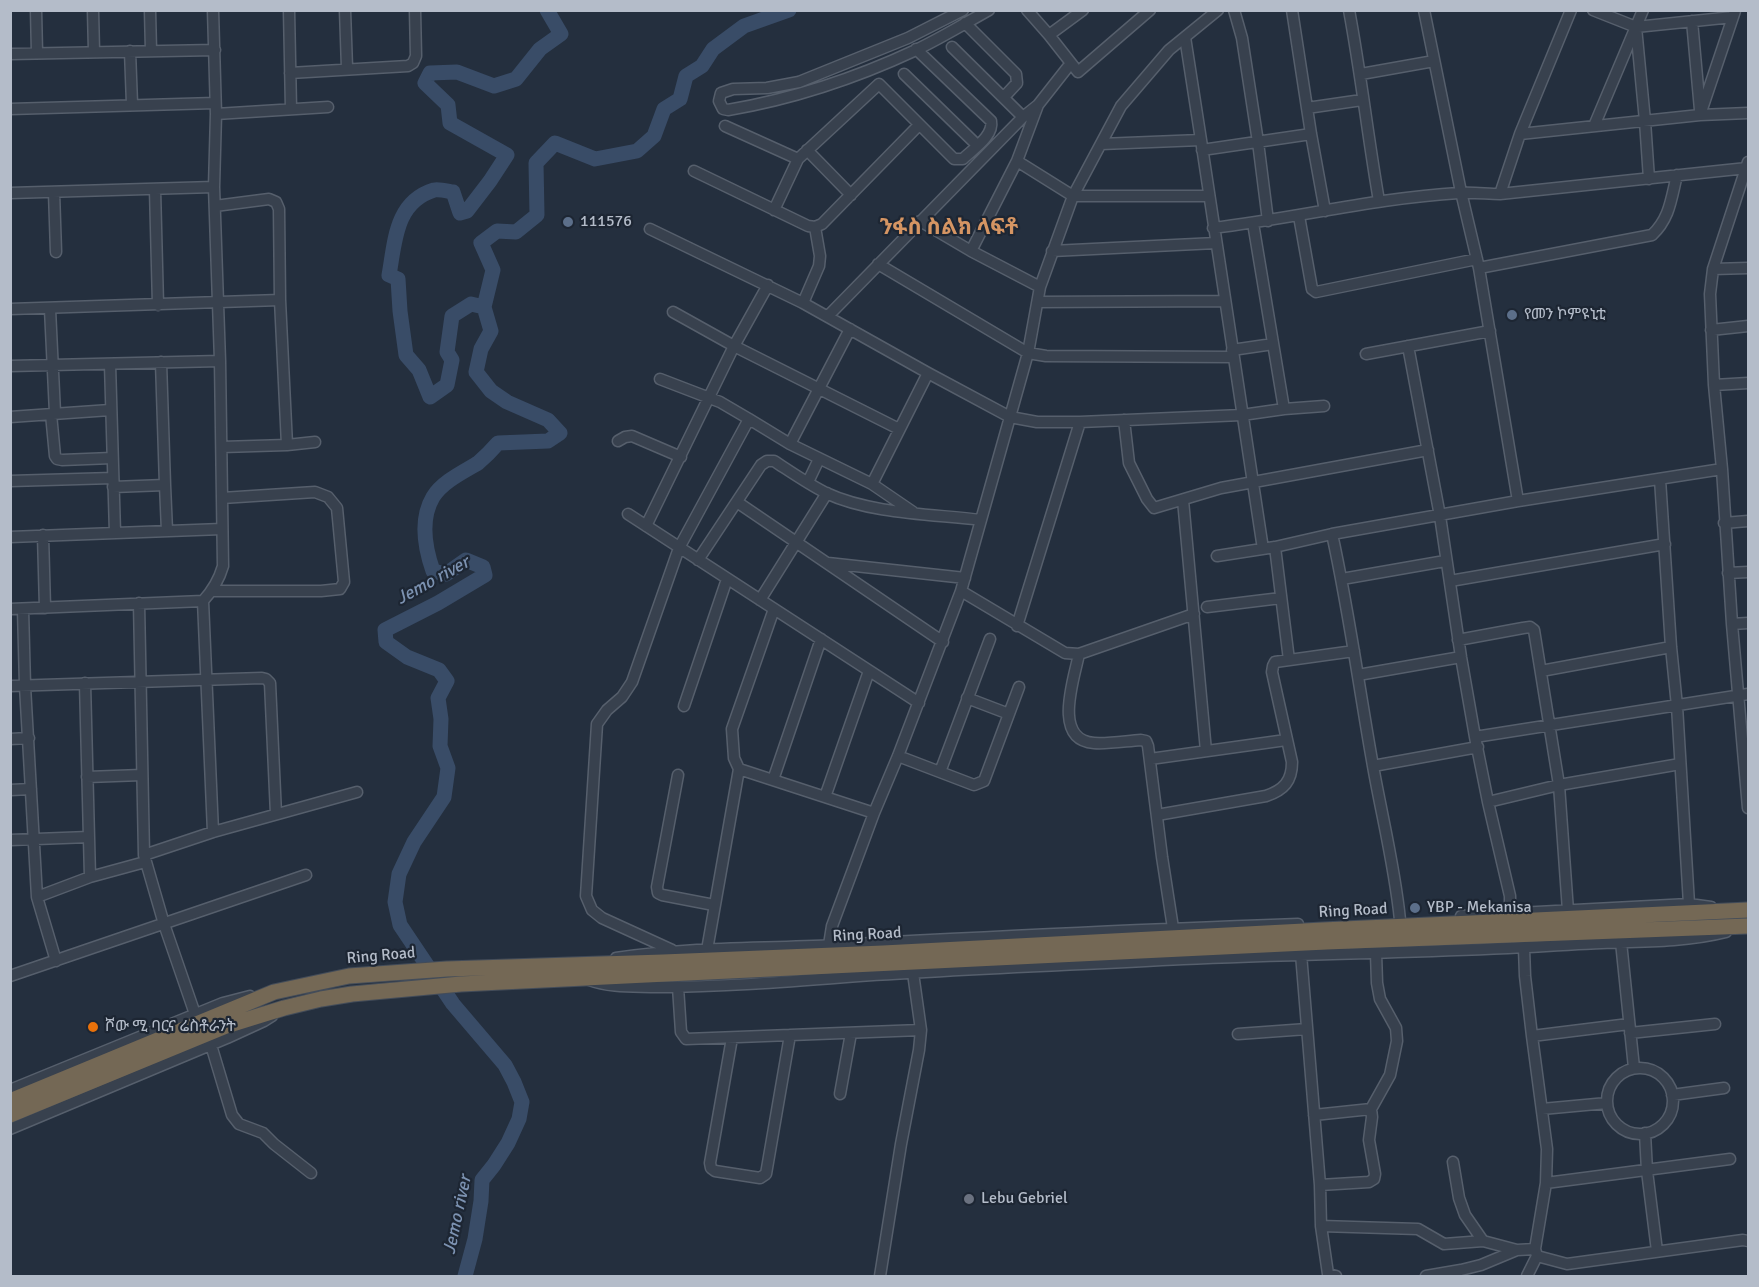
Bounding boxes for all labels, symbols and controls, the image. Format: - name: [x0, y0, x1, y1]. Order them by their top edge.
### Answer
- place label: 111576: [580, 212, 632, 232]
- marker: 111576: [561, 215, 575, 229]
- district label: ንፋስ ስልክ ላፍቶ: [880, 215, 1018, 241]
- place label: የመን ኮምዩኒቲ: [1524, 305, 1606, 325]
- marker: የመን ኮምዩኒቲ: [1505, 308, 1519, 322]
- water label: Jemo river: [393, 552, 473, 610]
- place label: YBP - Mekanisa: [1427, 898, 1532, 918]
- street label: Ring Road: [1318, 900, 1388, 922]
- marker: YBP - Mekanisa: [1408, 901, 1422, 915]
- street label: Ring Road: [832, 924, 902, 946]
- street label: Ring Road: [346, 943, 416, 969]
- place label: ሾው ሚ ባርና ሬስቶራንት: [105, 1017, 236, 1037]
- marker: ሾው ሚ ባርና ሬስቶራንት: [86, 1020, 100, 1034]
- water label: Jemo river: [439, 1174, 477, 1256]
- place label: Lebu Gebriel: [981, 1189, 1068, 1209]
- marker: Lebu Gebriel: [962, 1192, 976, 1206]

